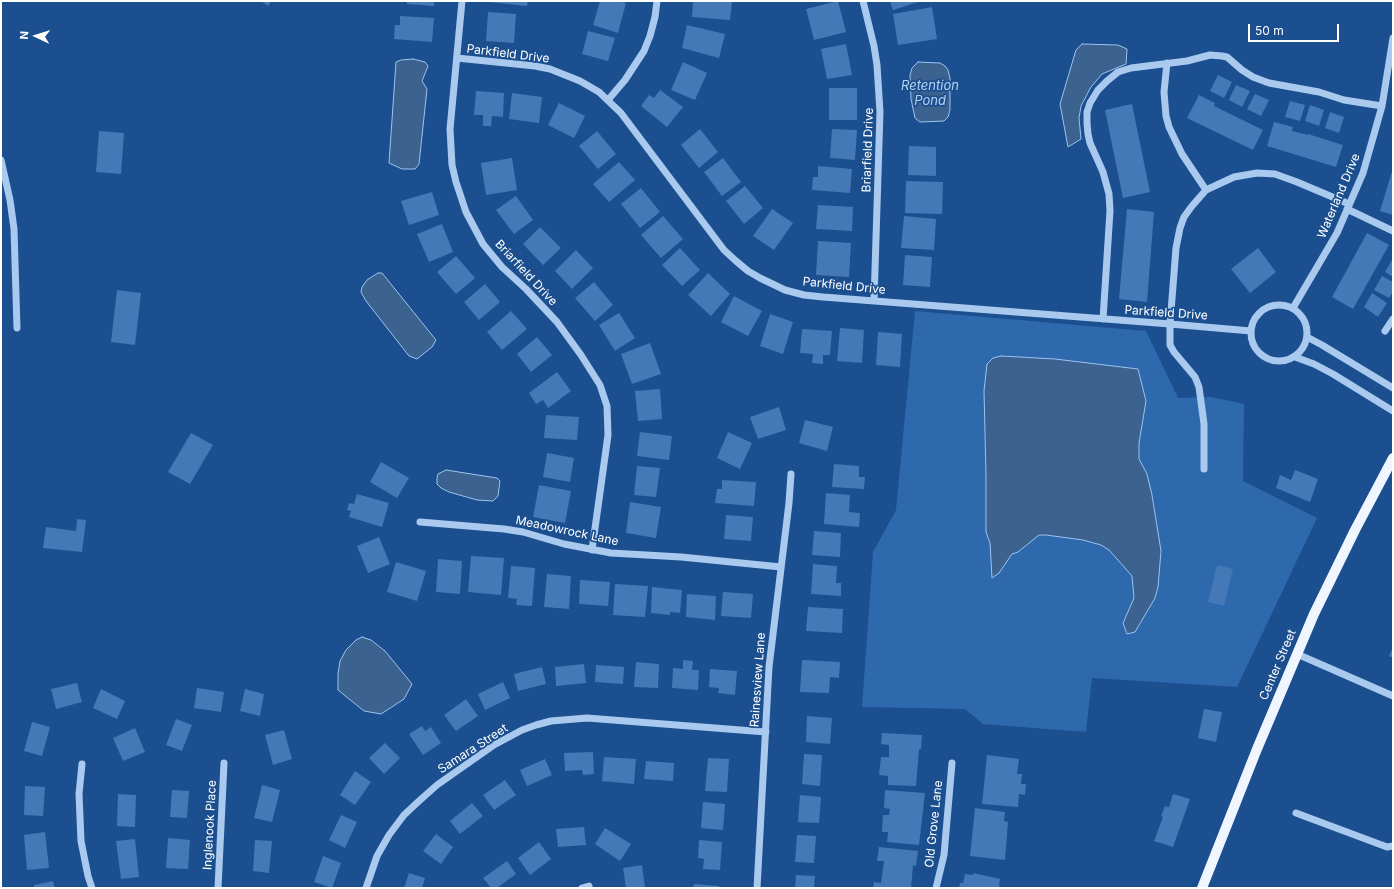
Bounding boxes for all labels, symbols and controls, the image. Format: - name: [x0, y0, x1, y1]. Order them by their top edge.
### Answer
- north arrow: [16, 16, 56, 56]
- scale bar: [1250, 16, 1341, 42]
- text: 50 m: [1255, 23, 1284, 38]
- text: N: [17, 30, 31, 40]
- street label: Parkfield Drive: [466, 42, 550, 66]
- water label: Retention Pond: [901, 78, 959, 109]
- street label: Briarfield Drive: [859, 107, 877, 193]
- street label: Waterland Drive: [1315, 151, 1363, 241]
- street label: Briarfield Drive: [492, 237, 560, 309]
- street label: Parkfield Drive: [802, 274, 886, 298]
- street label: Parkfield Drive: [1124, 303, 1208, 323]
- street label: Meadowrock Lane: [514, 513, 620, 549]
- street label: Center Street: [1257, 627, 1299, 703]
- street label: Rainesview Lane: [748, 632, 768, 728]
- street label: Samara Street: [435, 721, 511, 777]
- street label: Inglenook Place: [200, 780, 220, 870]
- street label: Old Grove Lane: [922, 780, 946, 868]

